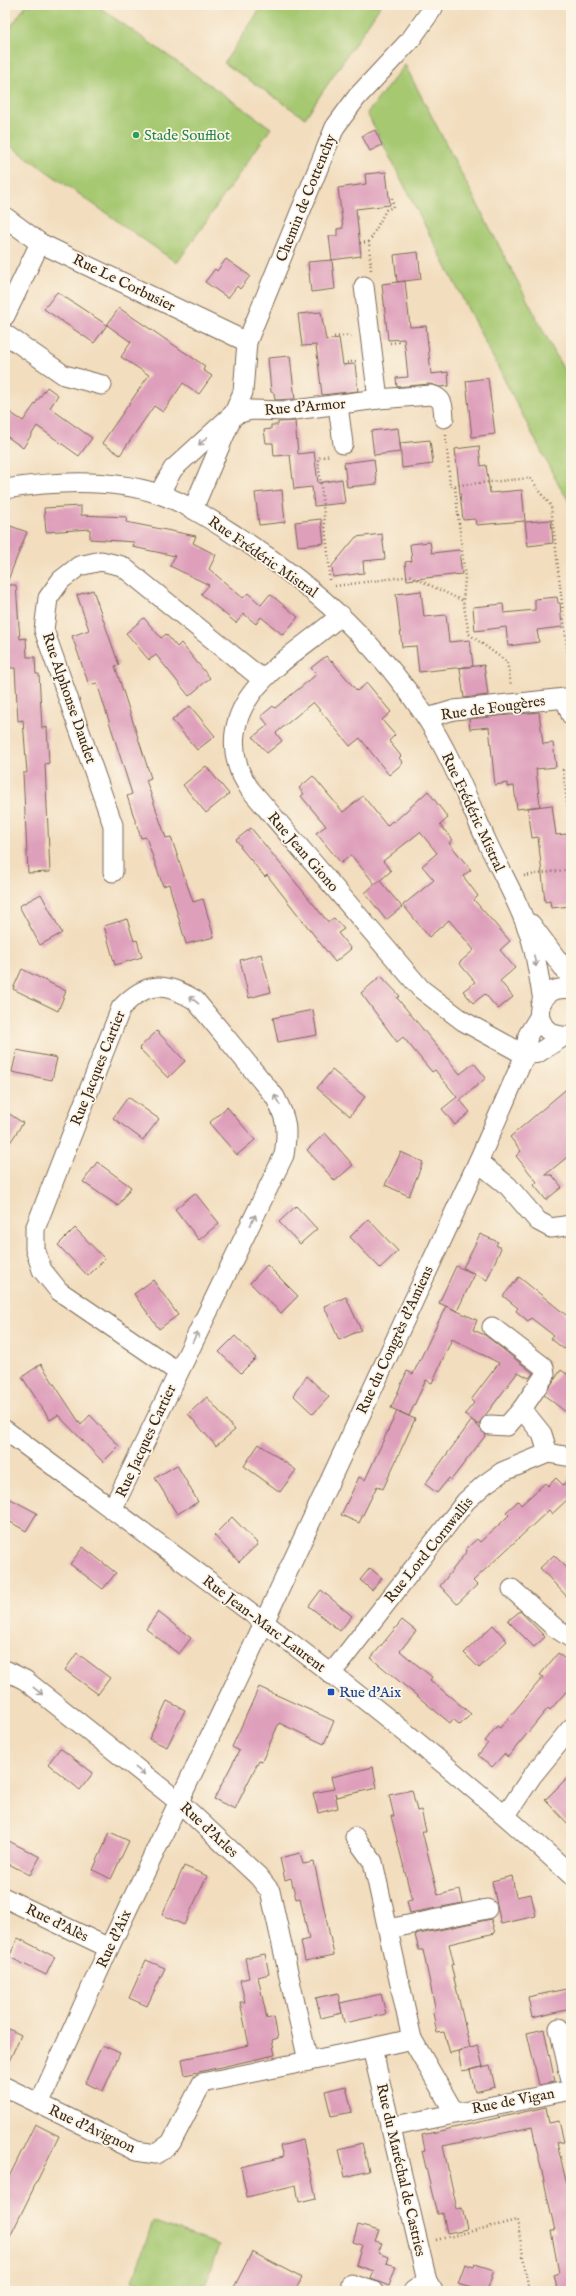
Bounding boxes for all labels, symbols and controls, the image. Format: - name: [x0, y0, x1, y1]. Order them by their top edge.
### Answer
- place label: Stade Soufflot: [144, 126, 230, 145]
- marker: Stade Soufflot: [131, 130, 141, 140]
- street label: Chemin de Cottenchy: [272, 131, 341, 265]
- street label: Rue Le Corbusier: [70, 250, 179, 316]
- street label: Rue d'Armor: [264, 394, 347, 420]
- one-way arrow: [198, 437, 208, 446]
- street label: Rue Frédéric Mistral: [204, 512, 322, 602]
- street label: Rue Alphonse Daudet: [38, 630, 100, 766]
- street label: Rue de Fougères: [440, 691, 546, 725]
- street label: Rue Frédéric Mistral: [437, 749, 509, 876]
- street label: Rue Jean Giono: [263, 808, 343, 896]
- one-way arrow: [532, 954, 540, 967]
- one-way arrow: [189, 996, 199, 1005]
- street label: Rue Jacques Cartier: [66, 1007, 130, 1128]
- one-way arrow: [272, 1094, 280, 1106]
- one-way arrow: [249, 1214, 257, 1226]
- street label: Rue du Congrès d'Amiens: [352, 1263, 438, 1417]
- one-way arrow: [192, 1331, 199, 1343]
- street label: Rue Jacques Cartier: [111, 1381, 181, 1501]
- street label: Rue Lord Cornwallis: [380, 1493, 478, 1607]
- street label: Rue Jean-Marc Laurent: [199, 1571, 329, 1677]
- place label: Rue d'Aix: [339, 1683, 402, 1702]
- one-way arrow: [32, 1686, 43, 1695]
- marker: Rue d'Aix: [326, 1687, 336, 1697]
- one-way arrow: [134, 1767, 145, 1775]
- street label: Rue d'Arles: [176, 1798, 242, 1862]
- street label: Rue d'Alès: [23, 1900, 91, 1946]
- street label: Rue d'Aix: [92, 1906, 136, 1971]
- street label: Rue du Maréchal de Castries: [372, 2082, 430, 2258]
- street label: Rue de Vigan: [470, 2084, 556, 2118]
- street label: Rue d'Avignon: [46, 2101, 138, 2157]

